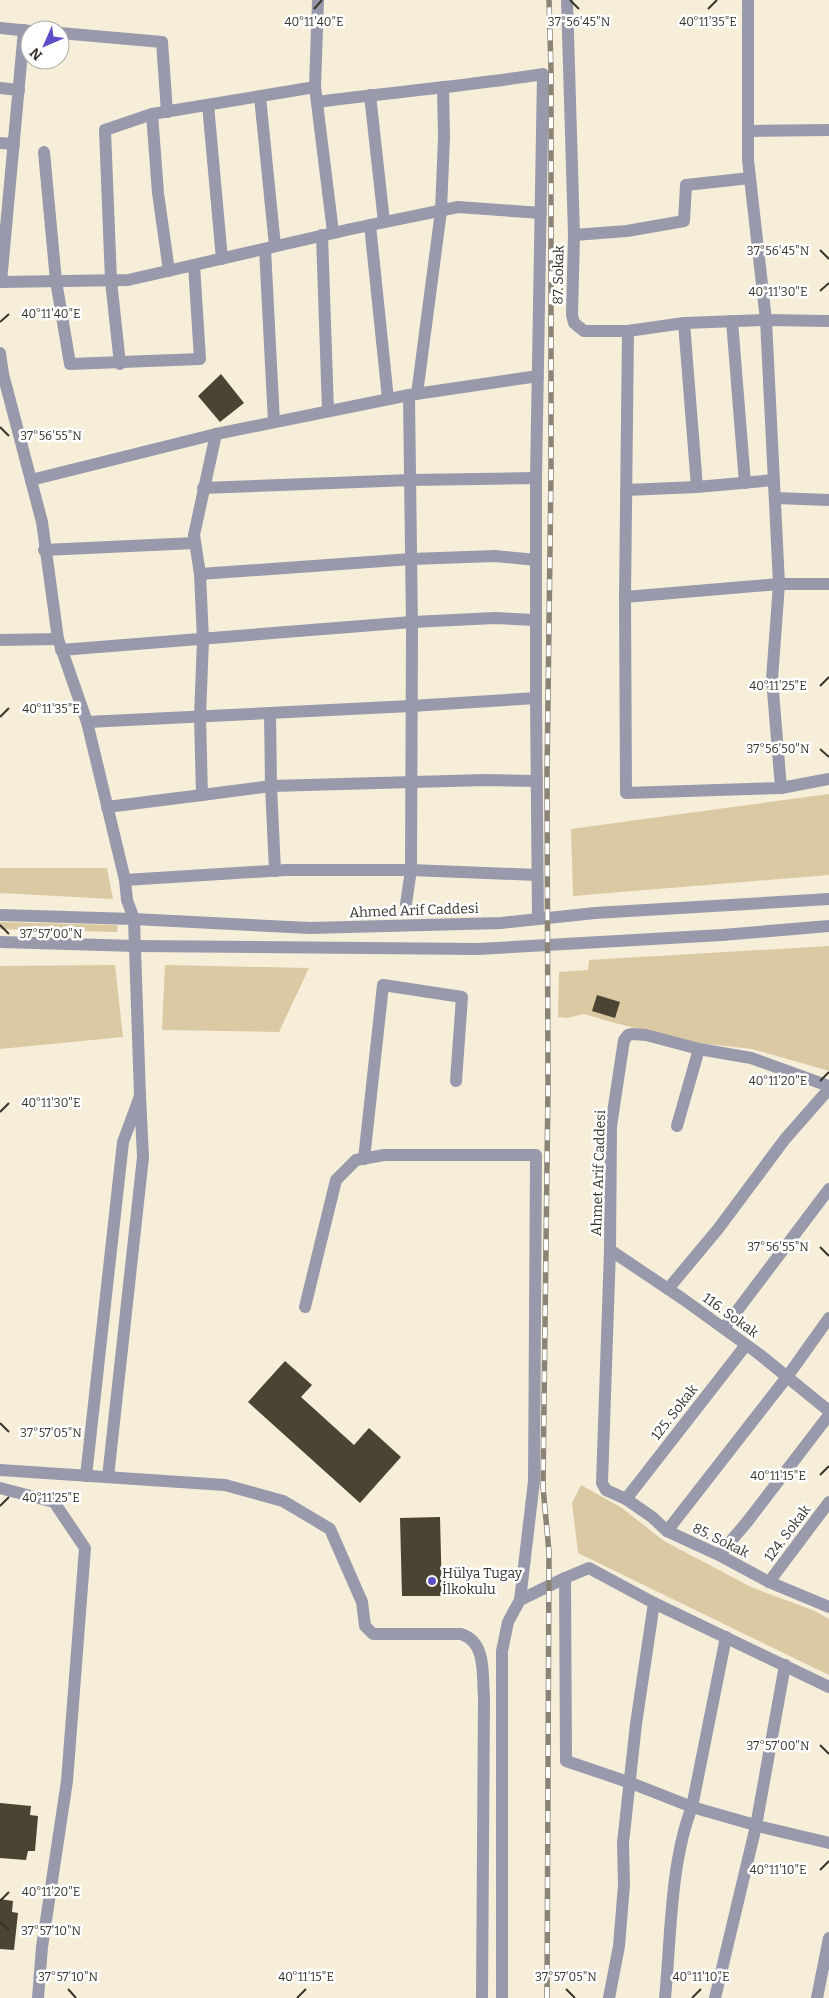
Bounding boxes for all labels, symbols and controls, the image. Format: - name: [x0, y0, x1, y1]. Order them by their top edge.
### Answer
- text: 40°11'40"E: [284, 15, 344, 29]
- text: 37°56'45"N: [548, 15, 611, 29]
- text: 40°11'35"E: [679, 15, 737, 29]
- north arrow: [20, 20, 70, 70]
- text: N: [26, 44, 46, 64]
- text: 37°56'45"N: [747, 244, 810, 258]
- street label: 87. Sokak: [549, 245, 568, 305]
- text: 40°11'30"E: [749, 285, 807, 299]
- text: 40°11'40"E: [21, 307, 81, 321]
- text: 37°56'55"N: [20, 429, 82, 443]
- text: 40°11'25"E: [749, 679, 807, 693]
- text: 40°11'35"E: [22, 702, 80, 716]
- text: 37°56'50"N: [746, 742, 810, 756]
- street label: Ahmed Arif Caddesi: [349, 900, 479, 921]
- text: 37°57'00"N: [19, 927, 83, 941]
- text: 40°11'20"E: [749, 1074, 807, 1088]
- text: 40°11'30"E: [22, 1096, 80, 1110]
- street label: Ahmet Arif Caddesi: [588, 1110, 609, 1236]
- text: 37°56'55"N: [747, 1240, 809, 1254]
- street label: 116. Sokak: [700, 1289, 762, 1341]
- street label: 125. Sokak: [647, 1381, 701, 1443]
- text: 37°57'05"N: [20, 1426, 82, 1440]
- text: 40°11'15"E: [750, 1469, 806, 1483]
- text: 40°11'25"E: [22, 1491, 80, 1505]
- street label: 124. Sokak: [761, 1502, 814, 1565]
- street label: 85. Sokak: [690, 1519, 752, 1561]
- place label: Hülya Tugay İlkokulu: [442, 1565, 523, 1598]
- marker: Hülya Tugay İlkokulu: [426, 1575, 438, 1587]
- text: 37°57'00"N: [746, 1739, 810, 1753]
- text: 40°11'10"E: [750, 1863, 806, 1877]
- text: 40°11'20"E: [22, 1885, 80, 1899]
- text: 37°57'10"N: [21, 1924, 82, 1938]
- text: 37°57'10"N: [38, 1970, 99, 1984]
- text: 40°11'15"E: [278, 1970, 334, 1984]
- text: 37°57'05"N: [535, 1970, 597, 1984]
- text: 40°11'10"E: [673, 1970, 729, 1984]

